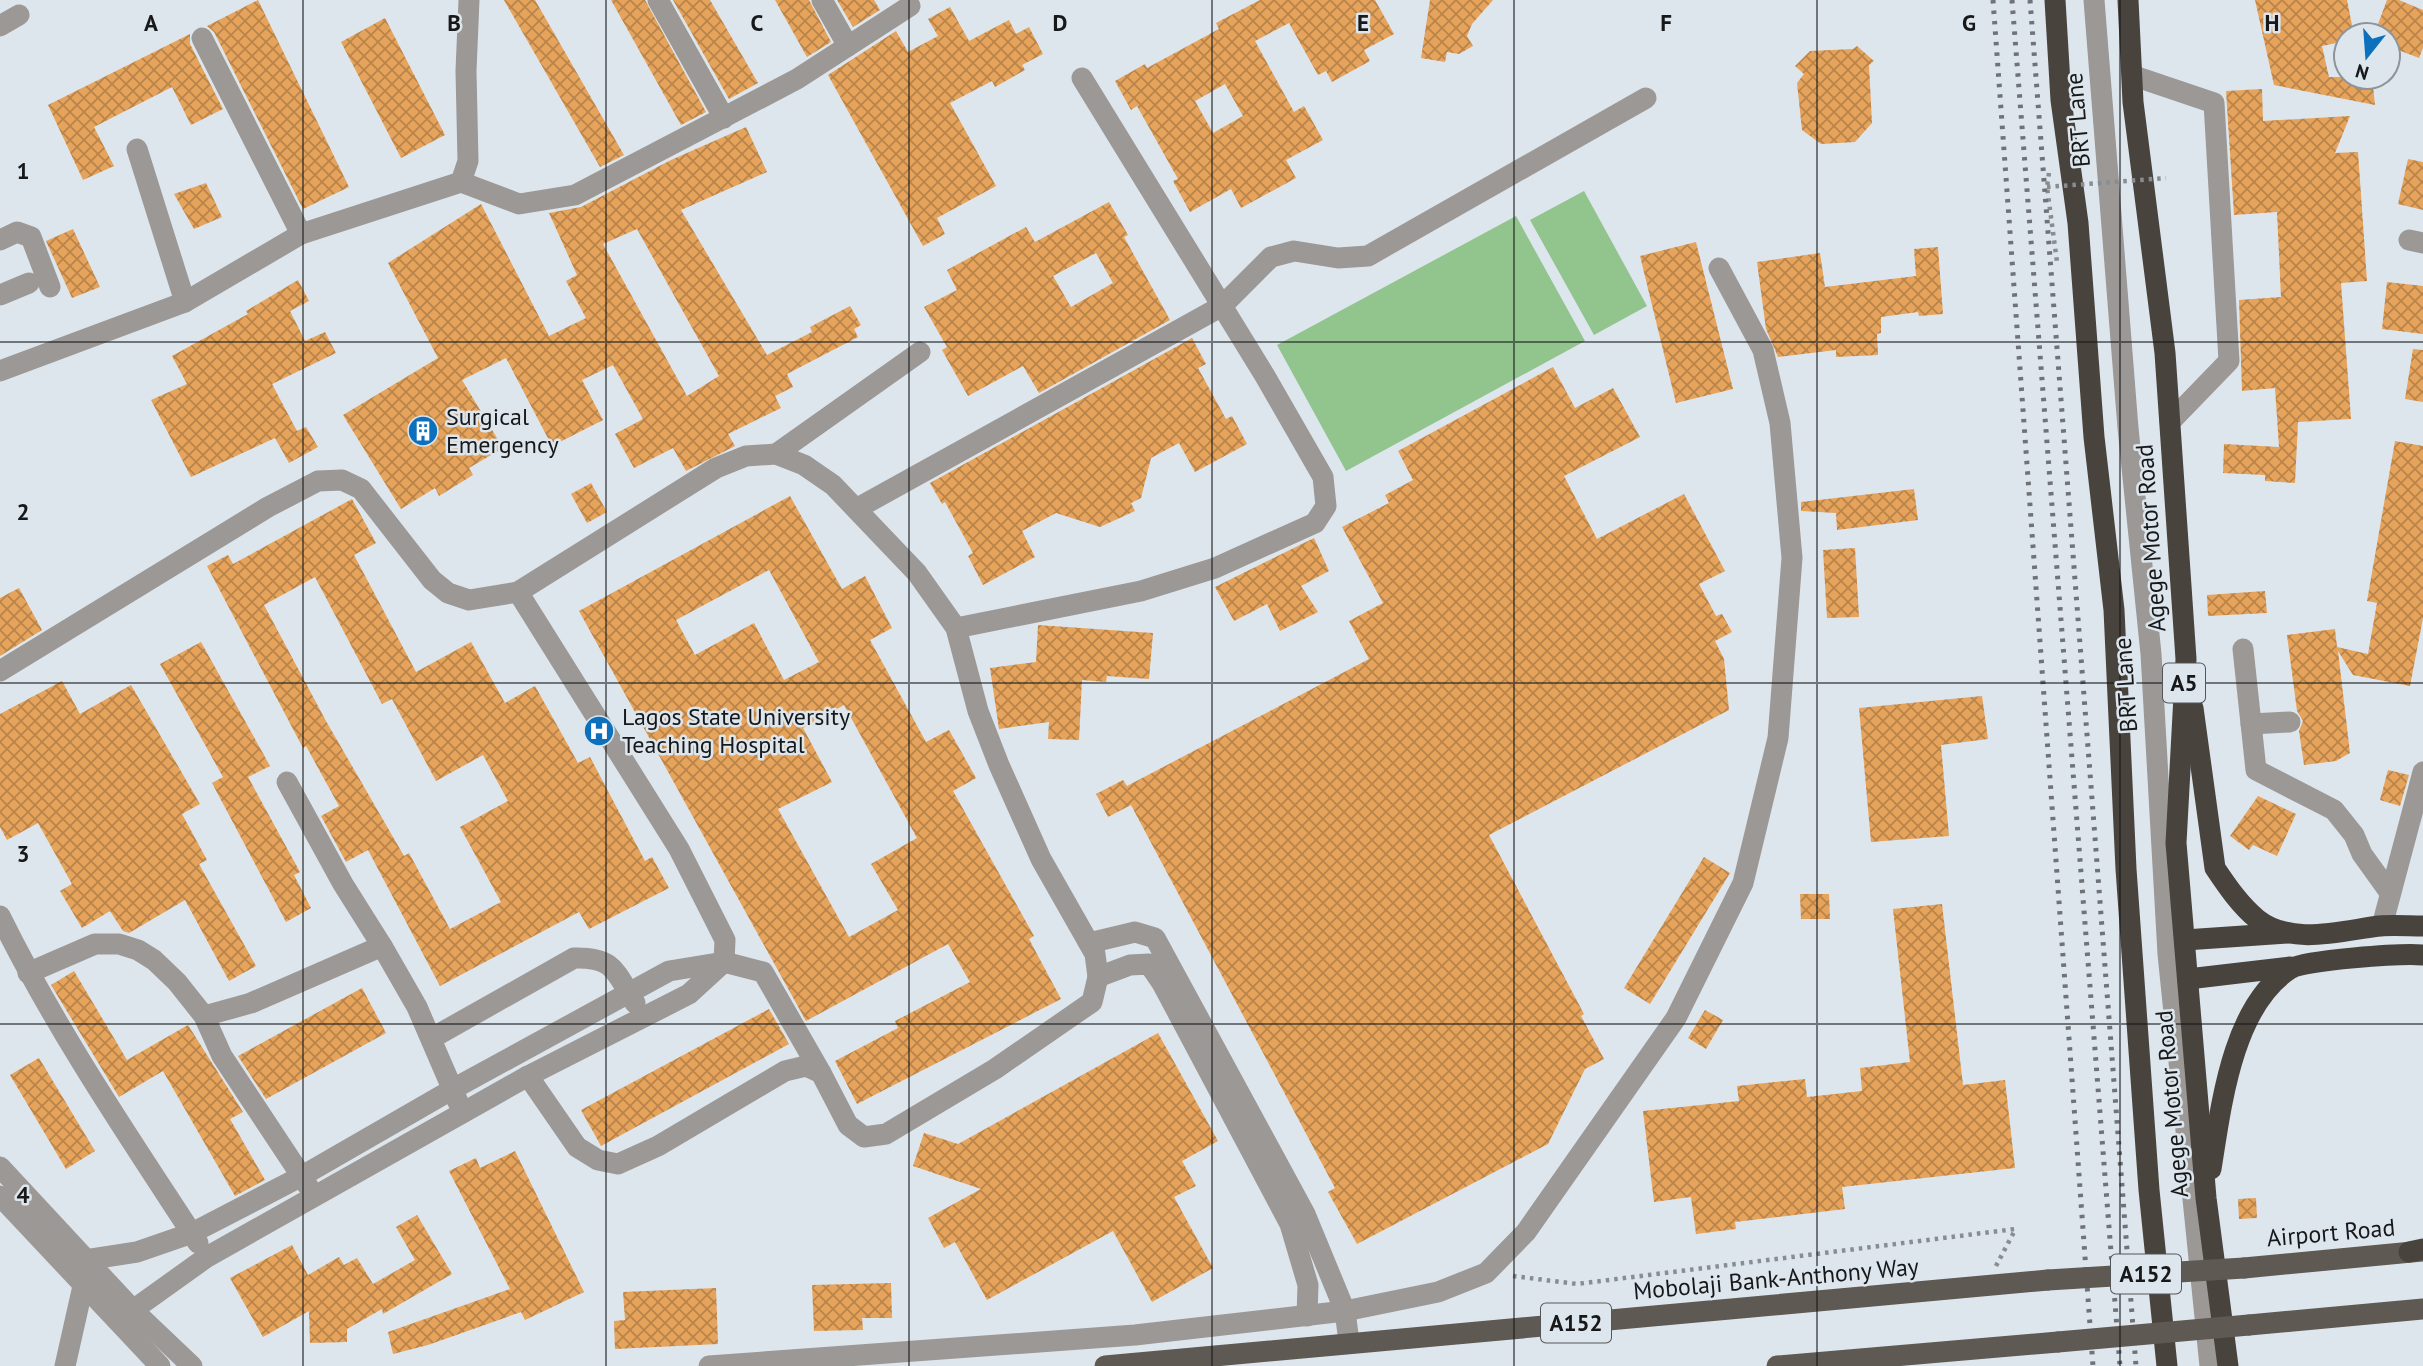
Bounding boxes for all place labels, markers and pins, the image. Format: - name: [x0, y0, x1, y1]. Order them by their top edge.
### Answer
- place label: Surgical Emergency: [446, 401, 559, 460]
- building icon: Surgical Emergency: [406, 414, 440, 448]
- place label: Lagos State University Teaching Hospital: [622, 701, 850, 760]
- hospital icon: Lagos State University Teaching Hospital: [582, 714, 616, 748]

